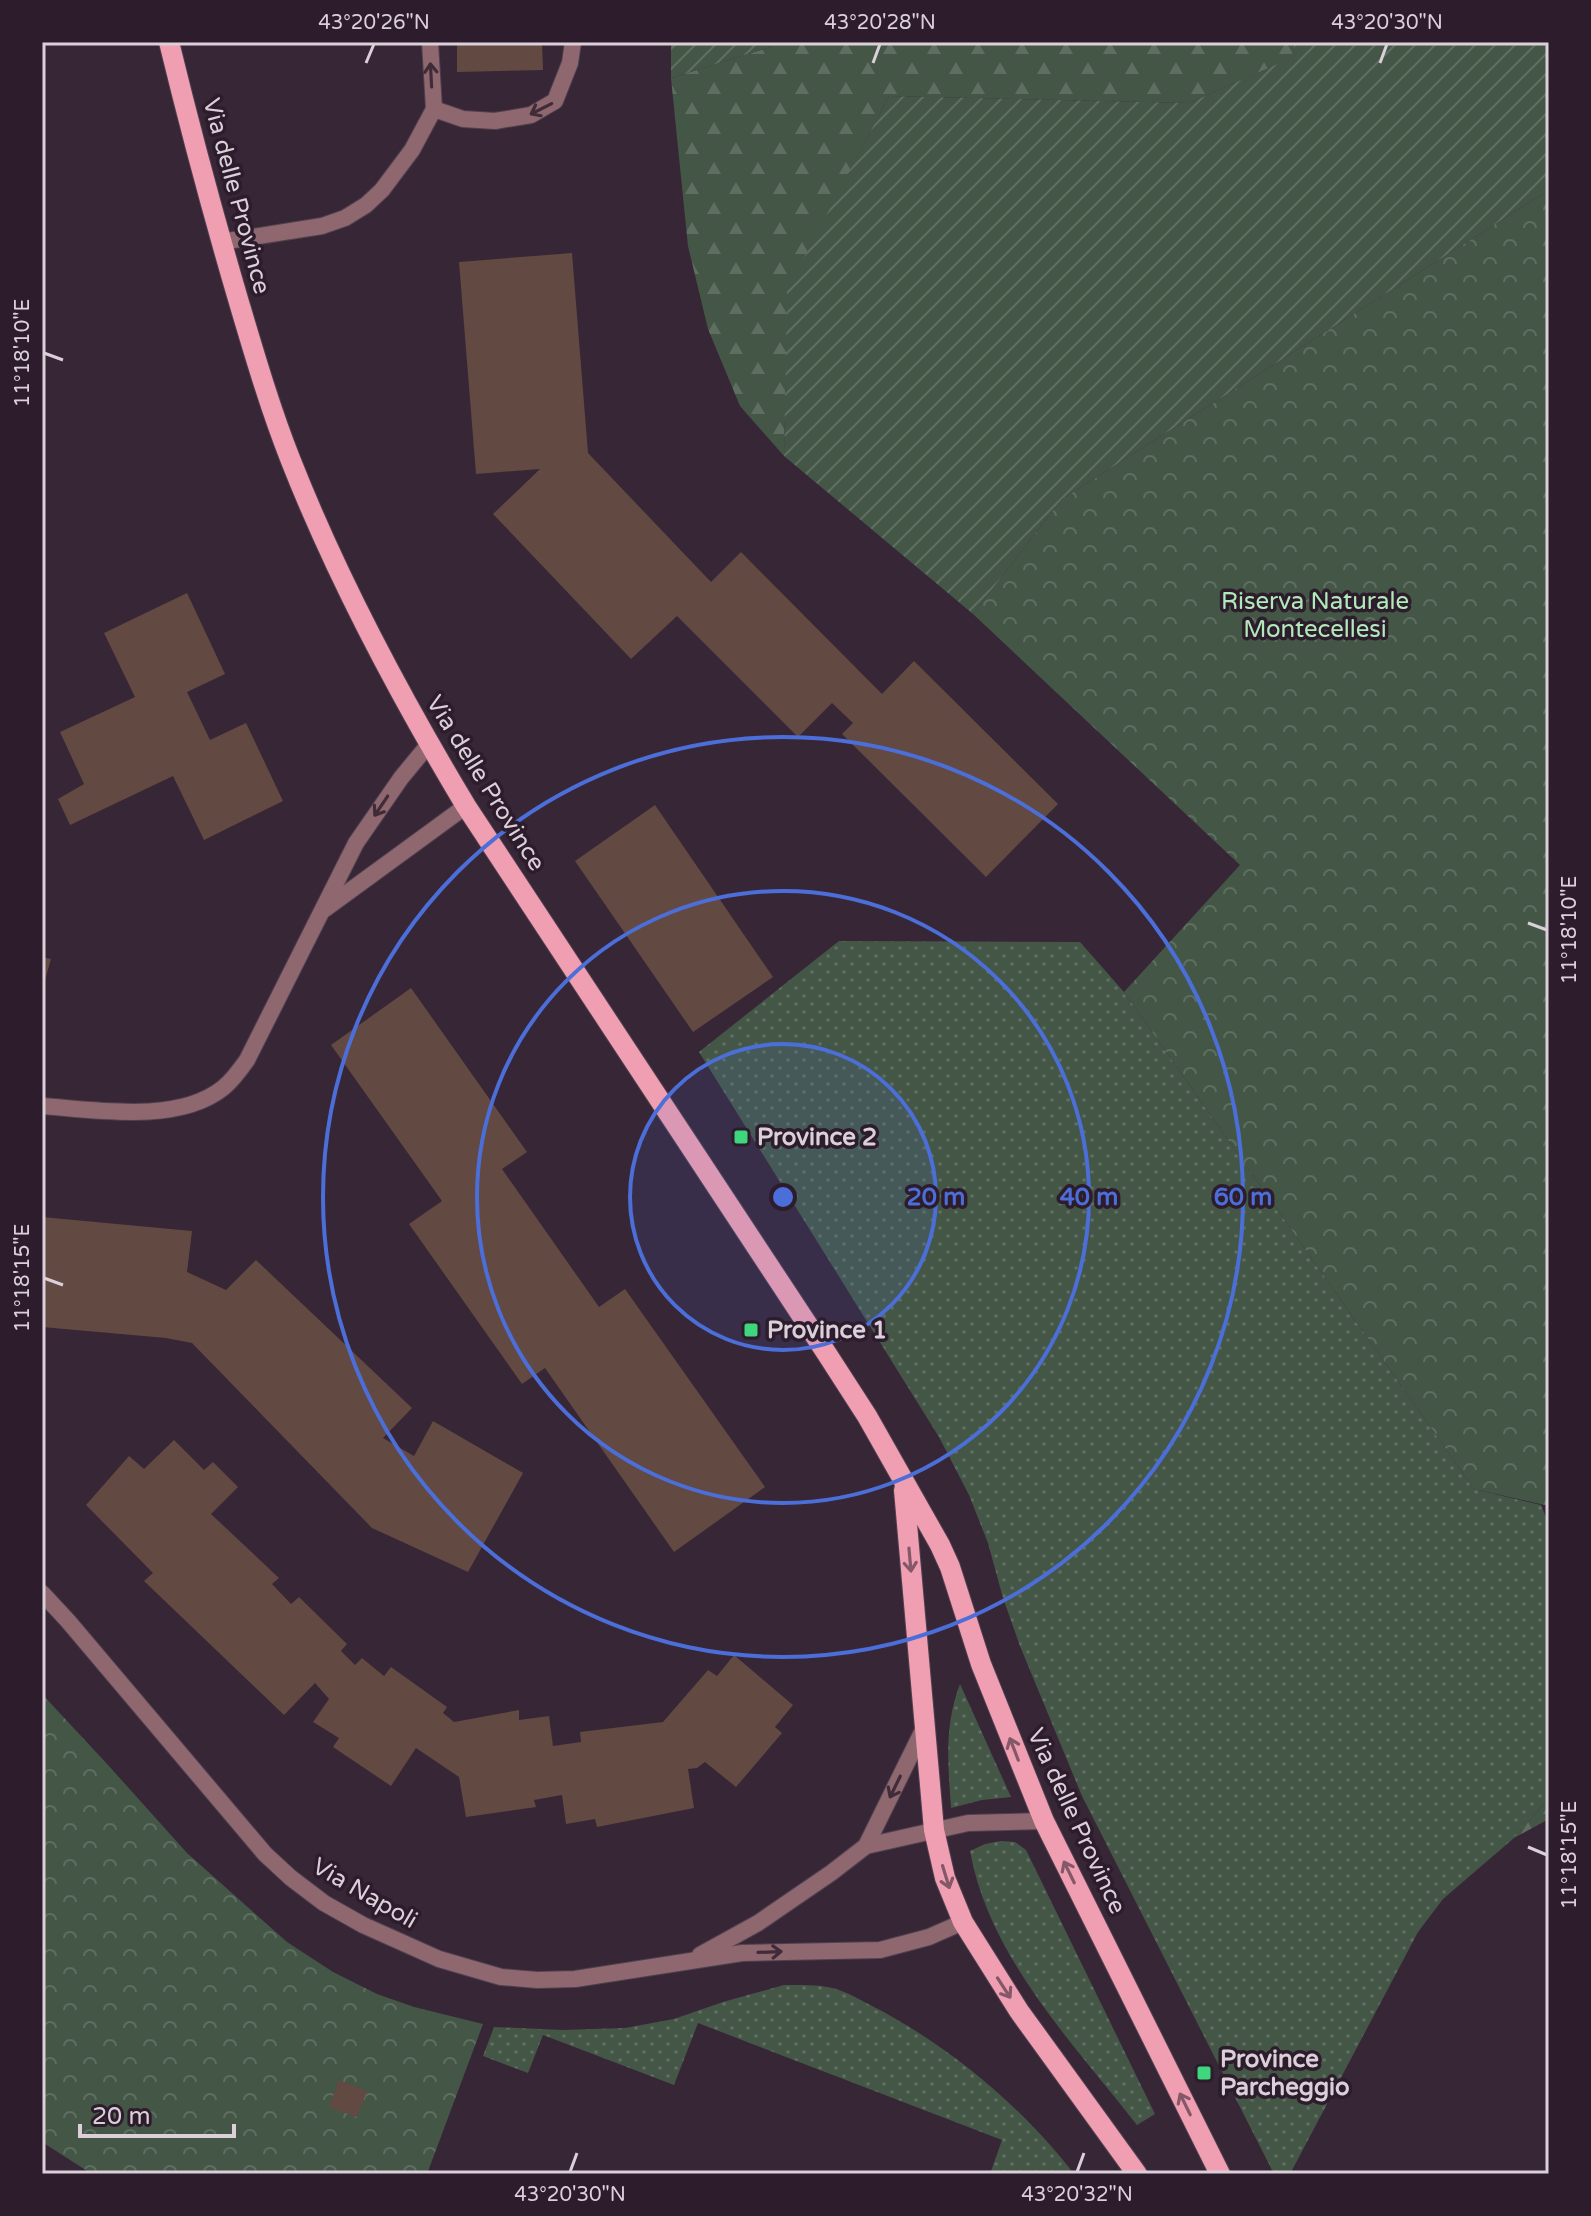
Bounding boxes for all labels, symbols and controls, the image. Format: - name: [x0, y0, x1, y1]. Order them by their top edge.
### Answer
- text: 43°20'26"N: [318, 11, 430, 35]
- text: 43°20'28"N: [824, 11, 936, 35]
- text: 43°20'30"N: [1331, 11, 1443, 35]
- one-way arrow: [424, 62, 439, 89]
- street label: Via delle Province: [196, 95, 277, 297]
- one-way arrow: [530, 101, 554, 117]
- text: 11°18'10"E: [11, 299, 35, 407]
- park label: Riserva Naturale Montecellesi: [1221, 587, 1409, 644]
- street label: Via delle Province: [420, 690, 551, 876]
- one-way arrow: [373, 794, 390, 816]
- text: 11°18'10"E: [1558, 876, 1582, 984]
- place label: Province 2: [757, 1123, 877, 1152]
- marker: Province 2: [732, 1128, 750, 1146]
- centre of rings: [769, 1183, 797, 1211]
- text: 20 m: [907, 1183, 965, 1212]
- text: 40 m: [1060, 1183, 1118, 1212]
- text: 60 m: [1214, 1183, 1272, 1212]
- text: 11°18'15"E: [11, 1224, 35, 1332]
- place label: Province 1: [767, 1316, 887, 1345]
- marker: Province 1: [742, 1321, 760, 1339]
- one-way arrow: [903, 1546, 918, 1573]
- street label: Via delle Province: [1021, 1724, 1132, 1919]
- one-way arrow: [1006, 1737, 1020, 1762]
- one-way arrow: [887, 1775, 903, 1799]
- text: 11°18'15"E: [1558, 1801, 1582, 1909]
- street label: Via Napoli: [307, 1852, 422, 1935]
- one-way arrow: [1061, 1860, 1076, 1884]
- one-way arrow: [939, 1863, 954, 1889]
- one-way arrow: [756, 1944, 783, 1959]
- one-way arrow: [996, 1976, 1012, 1999]
- place label: Province Parcheggio: [1220, 2045, 1350, 2102]
- marker: Province Parcheggio: [1195, 2064, 1213, 2082]
- scale bar: [80, 2088, 234, 2138]
- one-way arrow: [1177, 2093, 1192, 2117]
- text: 20 m: [92, 2102, 150, 2131]
- text: 43°20'30"N: [514, 2183, 626, 2207]
- text: 43°20'32"N: [1021, 2183, 1133, 2207]

